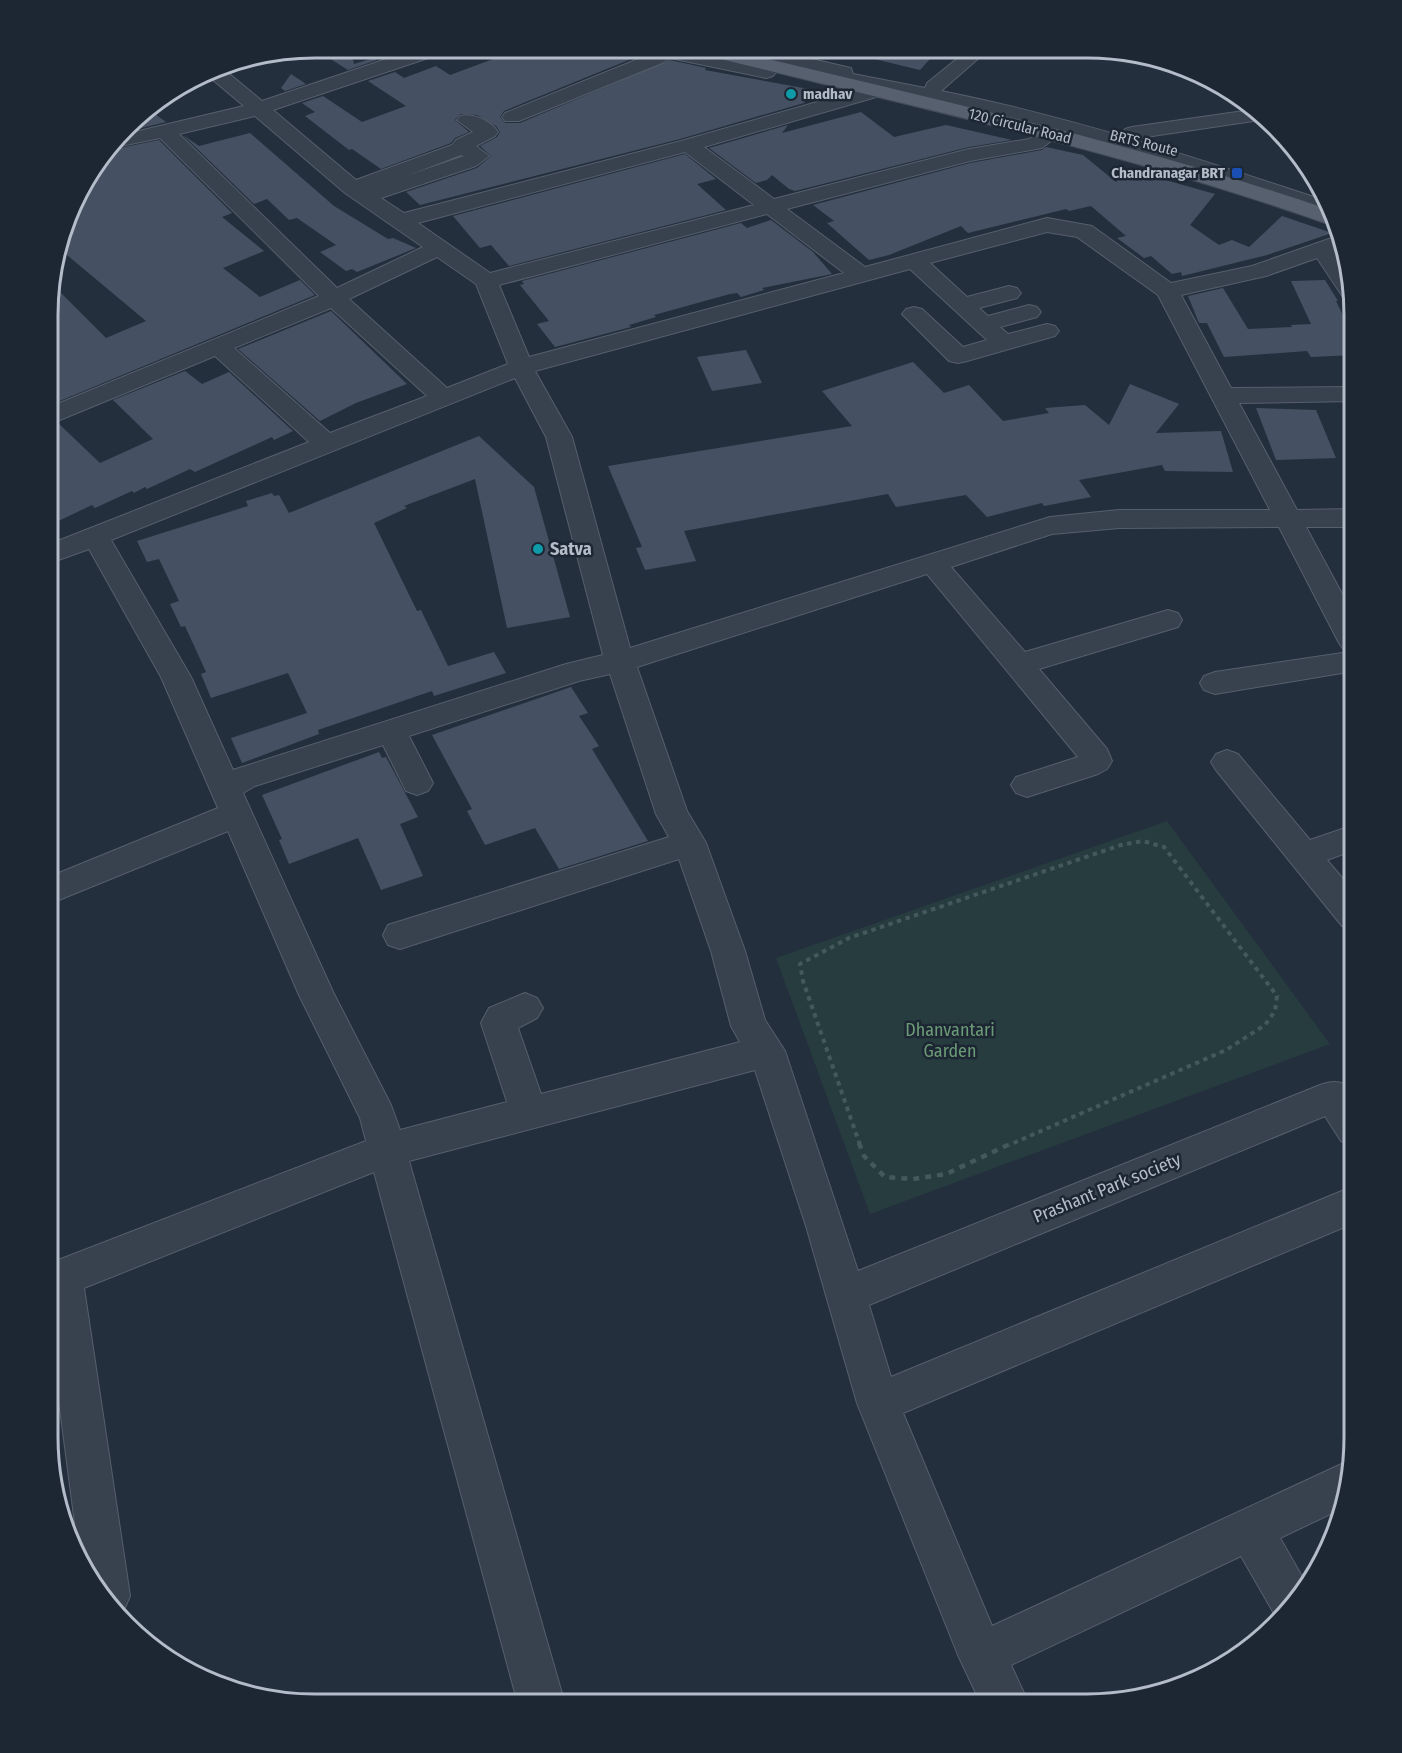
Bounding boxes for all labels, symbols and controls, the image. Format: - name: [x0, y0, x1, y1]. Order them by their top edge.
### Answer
- place label: madhav: [803, 85, 853, 103]
- marker: madhav: [784, 87, 798, 101]
- street label: 120 Circular Road: [967, 105, 1073, 147]
- street label: BRTS Route: [1108, 126, 1180, 160]
- place label: Chandranagar BRT: [1111, 164, 1226, 182]
- marker: Chandranagar BRT: [1230, 166, 1244, 180]
- place label: Satva: [550, 538, 592, 560]
- marker: Satva: [531, 542, 545, 556]
- park label: Dhanvantari Garden: [905, 1019, 995, 1062]
- street label: Prashant Park society: [1030, 1148, 1184, 1228]

